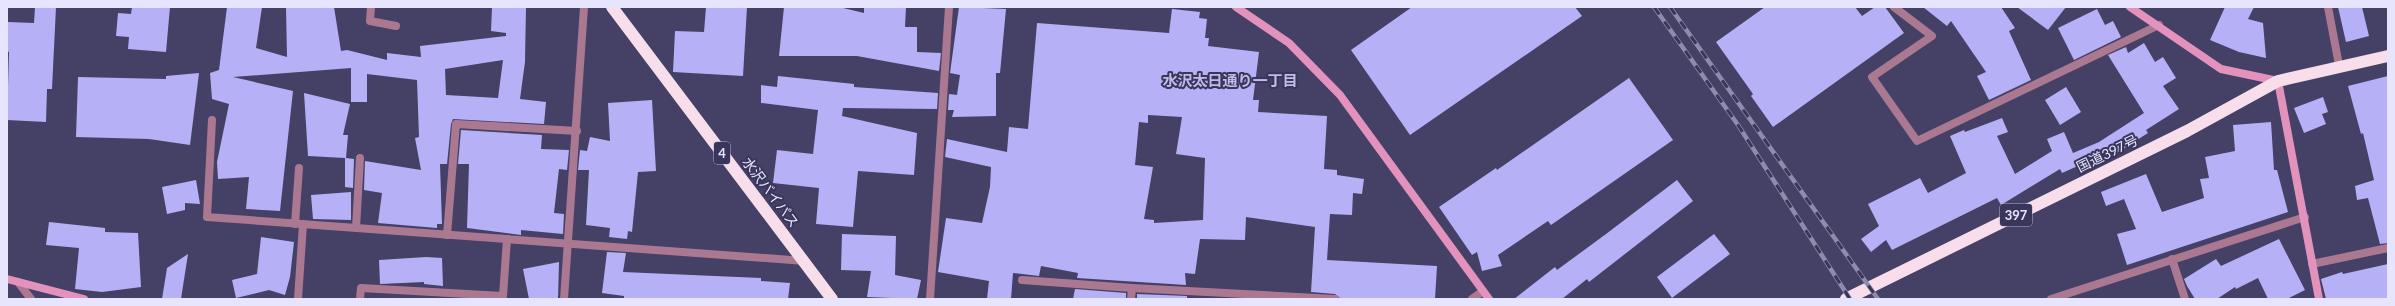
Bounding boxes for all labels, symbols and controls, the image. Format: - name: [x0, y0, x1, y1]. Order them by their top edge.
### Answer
- district label: 水沢太日通り一丁目: [1162, 71, 1298, 89]
- street label: 国道397号: [2073, 131, 2141, 175]
- road number: 4: [714, 142, 730, 164]
- street label: 水沢バイパス: [739, 153, 803, 231]
- road number: 397: [2000, 204, 2032, 226]

